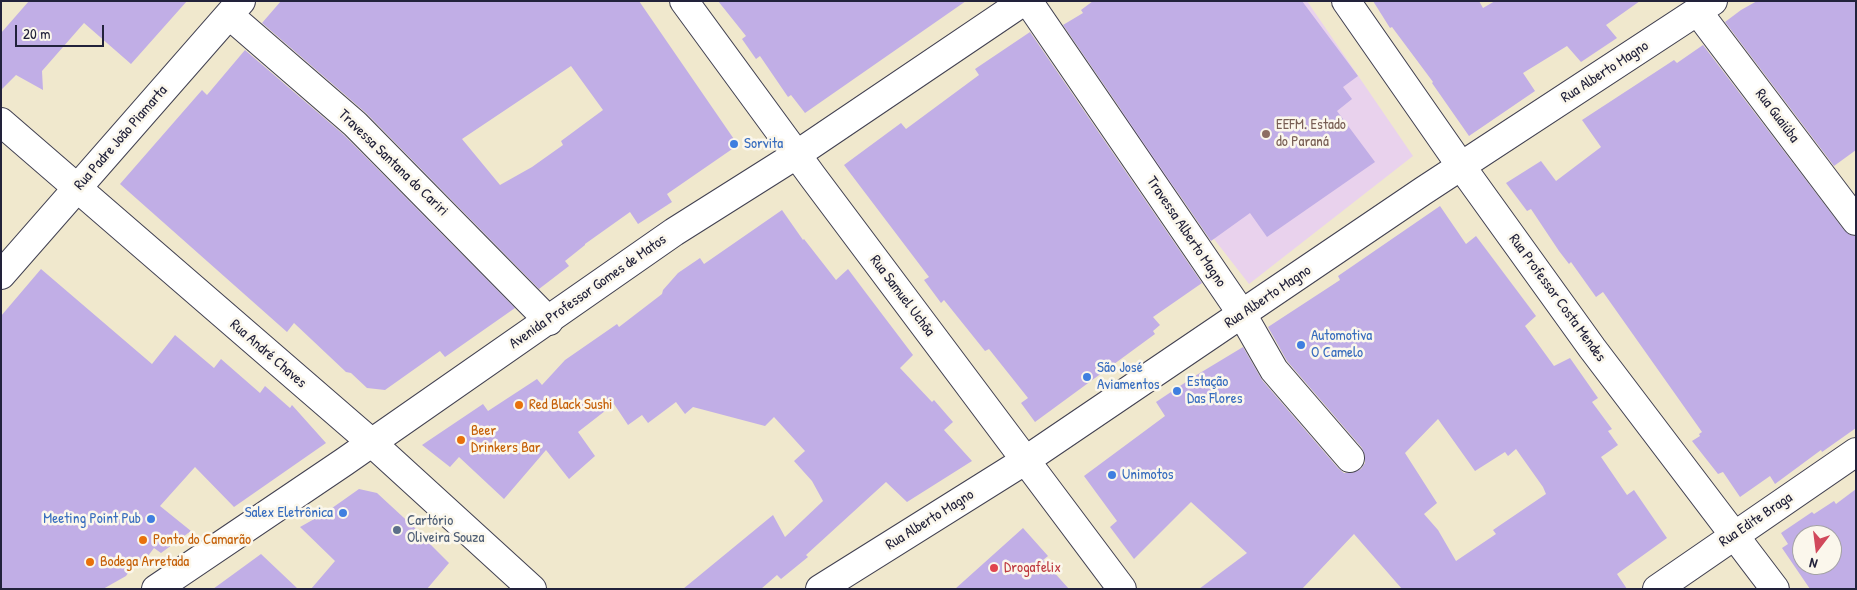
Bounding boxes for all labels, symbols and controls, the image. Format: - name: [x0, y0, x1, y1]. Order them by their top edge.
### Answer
- scale bar: [18, 15, 106, 47]
- text: 20 m: [23, 23, 50, 44]
- street label: Rua Alberto Magno: [1558, 37, 1652, 107]
- street label: Rua Padre João Piamarta: [71, 82, 171, 194]
- street label: Rua Guaiúba: [1751, 86, 1803, 146]
- street label: Travessa Santana do Cariri: [334, 106, 452, 220]
- place label: EEFM. Estado do Paraná: [1276, 116, 1346, 151]
- marker: EEFM. Estado do Paraná: [1260, 128, 1272, 140]
- place label: Sorvita: [744, 135, 783, 153]
- marker: Sorvita: [728, 138, 740, 150]
- street label: Travessa Alberto Magno: [1142, 173, 1230, 291]
- street label: Avenida Professor Gomes de Matos: [506, 231, 670, 353]
- street label: Rua Professor Costa Mendes: [1505, 231, 1609, 365]
- street label: Rua Samuel Uchôa: [866, 252, 938, 340]
- street label: Rua Alberto Magno: [1221, 261, 1315, 333]
- street label: Rua André Chaves: [226, 316, 310, 392]
- place label: Automotiva O Camelo: [1311, 327, 1372, 362]
- marker: Automotiva O Camelo: [1295, 339, 1307, 351]
- place label: São José Aviamentos: [1097, 359, 1159, 394]
- marker: São José Aviamentos: [1081, 371, 1093, 383]
- place label: Estação Das Flores: [1187, 373, 1242, 408]
- marker: Estação Das Flores: [1171, 385, 1183, 397]
- place label: Red Black Sushi: [529, 396, 612, 414]
- marker: Red Black Sushi: [513, 399, 525, 411]
- place label: Beer Drinkers Bar: [471, 422, 540, 457]
- marker: Beer Drinkers Bar: [455, 434, 467, 446]
- place label: Unimotos: [1122, 466, 1174, 484]
- marker: Unimotos: [1106, 469, 1118, 481]
- street label: Rua Alberto Magno: [883, 486, 977, 554]
- street label: Rua Edite Braga: [1716, 489, 1796, 551]
- place label: Salex Eletrônica: [245, 504, 333, 522]
- marker: Salex Eletrônica: [337, 507, 349, 519]
- place label: Meeting Point Pub: [43, 510, 141, 528]
- place label: Cartório Oliveira Souza: [407, 512, 484, 547]
- marker: Meeting Point Pub: [145, 513, 157, 525]
- marker: Cartório Oliveira Souza: [391, 524, 403, 536]
- north arrow: [1792, 525, 1842, 575]
- place label: Ponto do Camarão: [153, 531, 251, 549]
- marker: Ponto do Camarão: [137, 534, 149, 546]
- place label: Bodega Arretada: [100, 553, 189, 571]
- text: N: [1807, 554, 1819, 574]
- marker: Bodega Arretada: [84, 556, 96, 568]
- place label: Drogafelix: [1004, 559, 1061, 577]
- marker: Drogafelix: [988, 562, 1000, 574]

